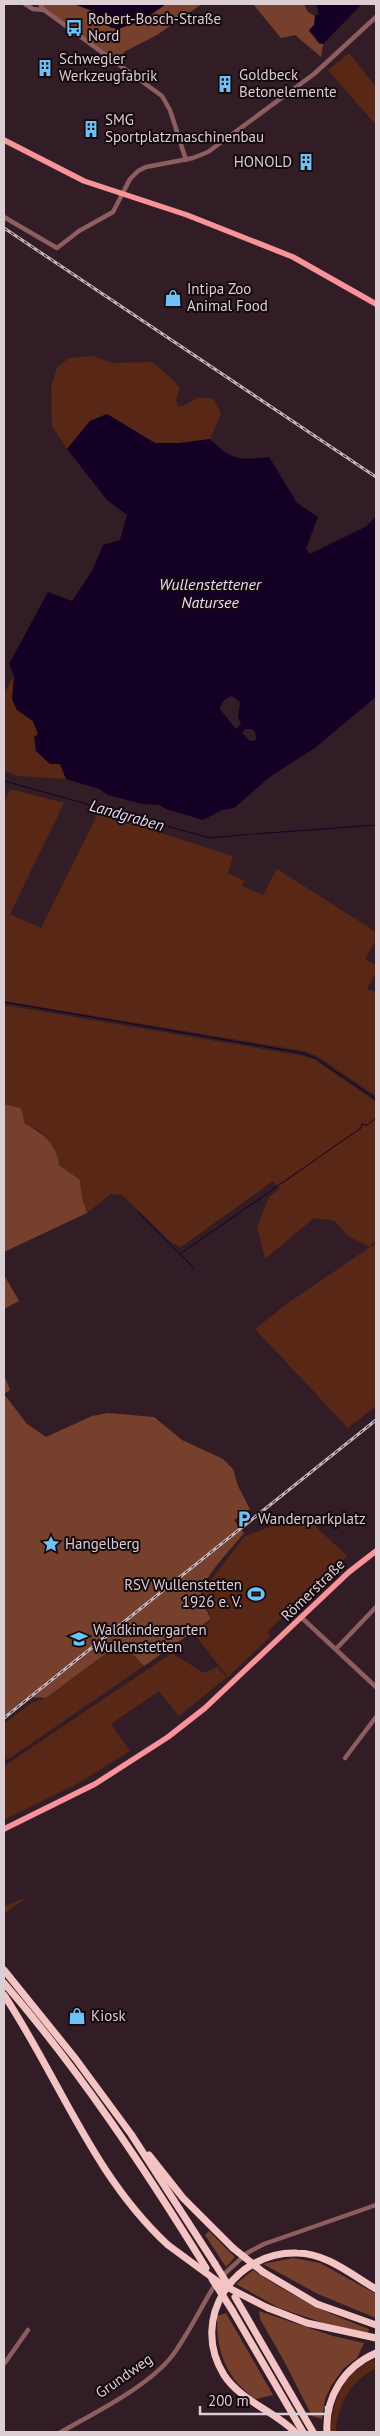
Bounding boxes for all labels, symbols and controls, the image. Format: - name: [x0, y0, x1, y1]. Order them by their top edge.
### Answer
- place label: Robert-Bosch-Straße Nord: [88, 9, 221, 45]
- bus stop icon: Robert-Bosch-Straße Nord: [64, 18, 84, 38]
- place label: Schwegler Werkzeugfabrik: [59, 49, 158, 85]
- building icon: Schwegler Werkzeugfabrik: [35, 58, 55, 78]
- place label: Goldbeck Betonelemente: [239, 65, 337, 101]
- building icon: Goldbeck Betonelemente: [215, 74, 235, 94]
- place label: SMG Sportplatzmaschinenbau: [105, 110, 264, 146]
- building icon: SMG Sportplatzmaschinenbau: [81, 119, 101, 139]
- place label: HONOLD: [234, 152, 292, 171]
- building icon: HONOLD: [296, 152, 316, 172]
- place label: Intipa Zoo Animal Food: [187, 279, 268, 315]
- shop icon: Intipa Zoo Animal Food: [163, 288, 183, 308]
- water label: Wullenstettener Natursee: [159, 574, 263, 612]
- water label: Landgraben: [87, 795, 167, 835]
- parking icon: Wanderparkplatz: [234, 1509, 254, 1529]
- place label: Wanderparkplatz: [258, 1509, 366, 1528]
- place icon: Hangelberg: [41, 1534, 61, 1554]
- place label: Hangelberg: [65, 1534, 140, 1553]
- street label: Römerstraße: [277, 1554, 349, 1625]
- place label: RSV Wullenstetten 1926 e. V.: [124, 1575, 242, 1611]
- sports icon: RSV Wullenstetten 1926 e. V.: [246, 1584, 266, 1604]
- place label: Waldkindergarten Wullenstetten: [93, 1620, 207, 1656]
- school or university icon: Waldkindergarten Wullenstetten: [69, 1629, 89, 1649]
- shop icon: Kiosk: [67, 2006, 87, 2026]
- place label: Kiosk: [91, 2006, 127, 2025]
- street label: Grundweg: [92, 2349, 156, 2402]
- scale bar: [200, 2384, 326, 2416]
- text: 200 m: [208, 2391, 249, 2410]

